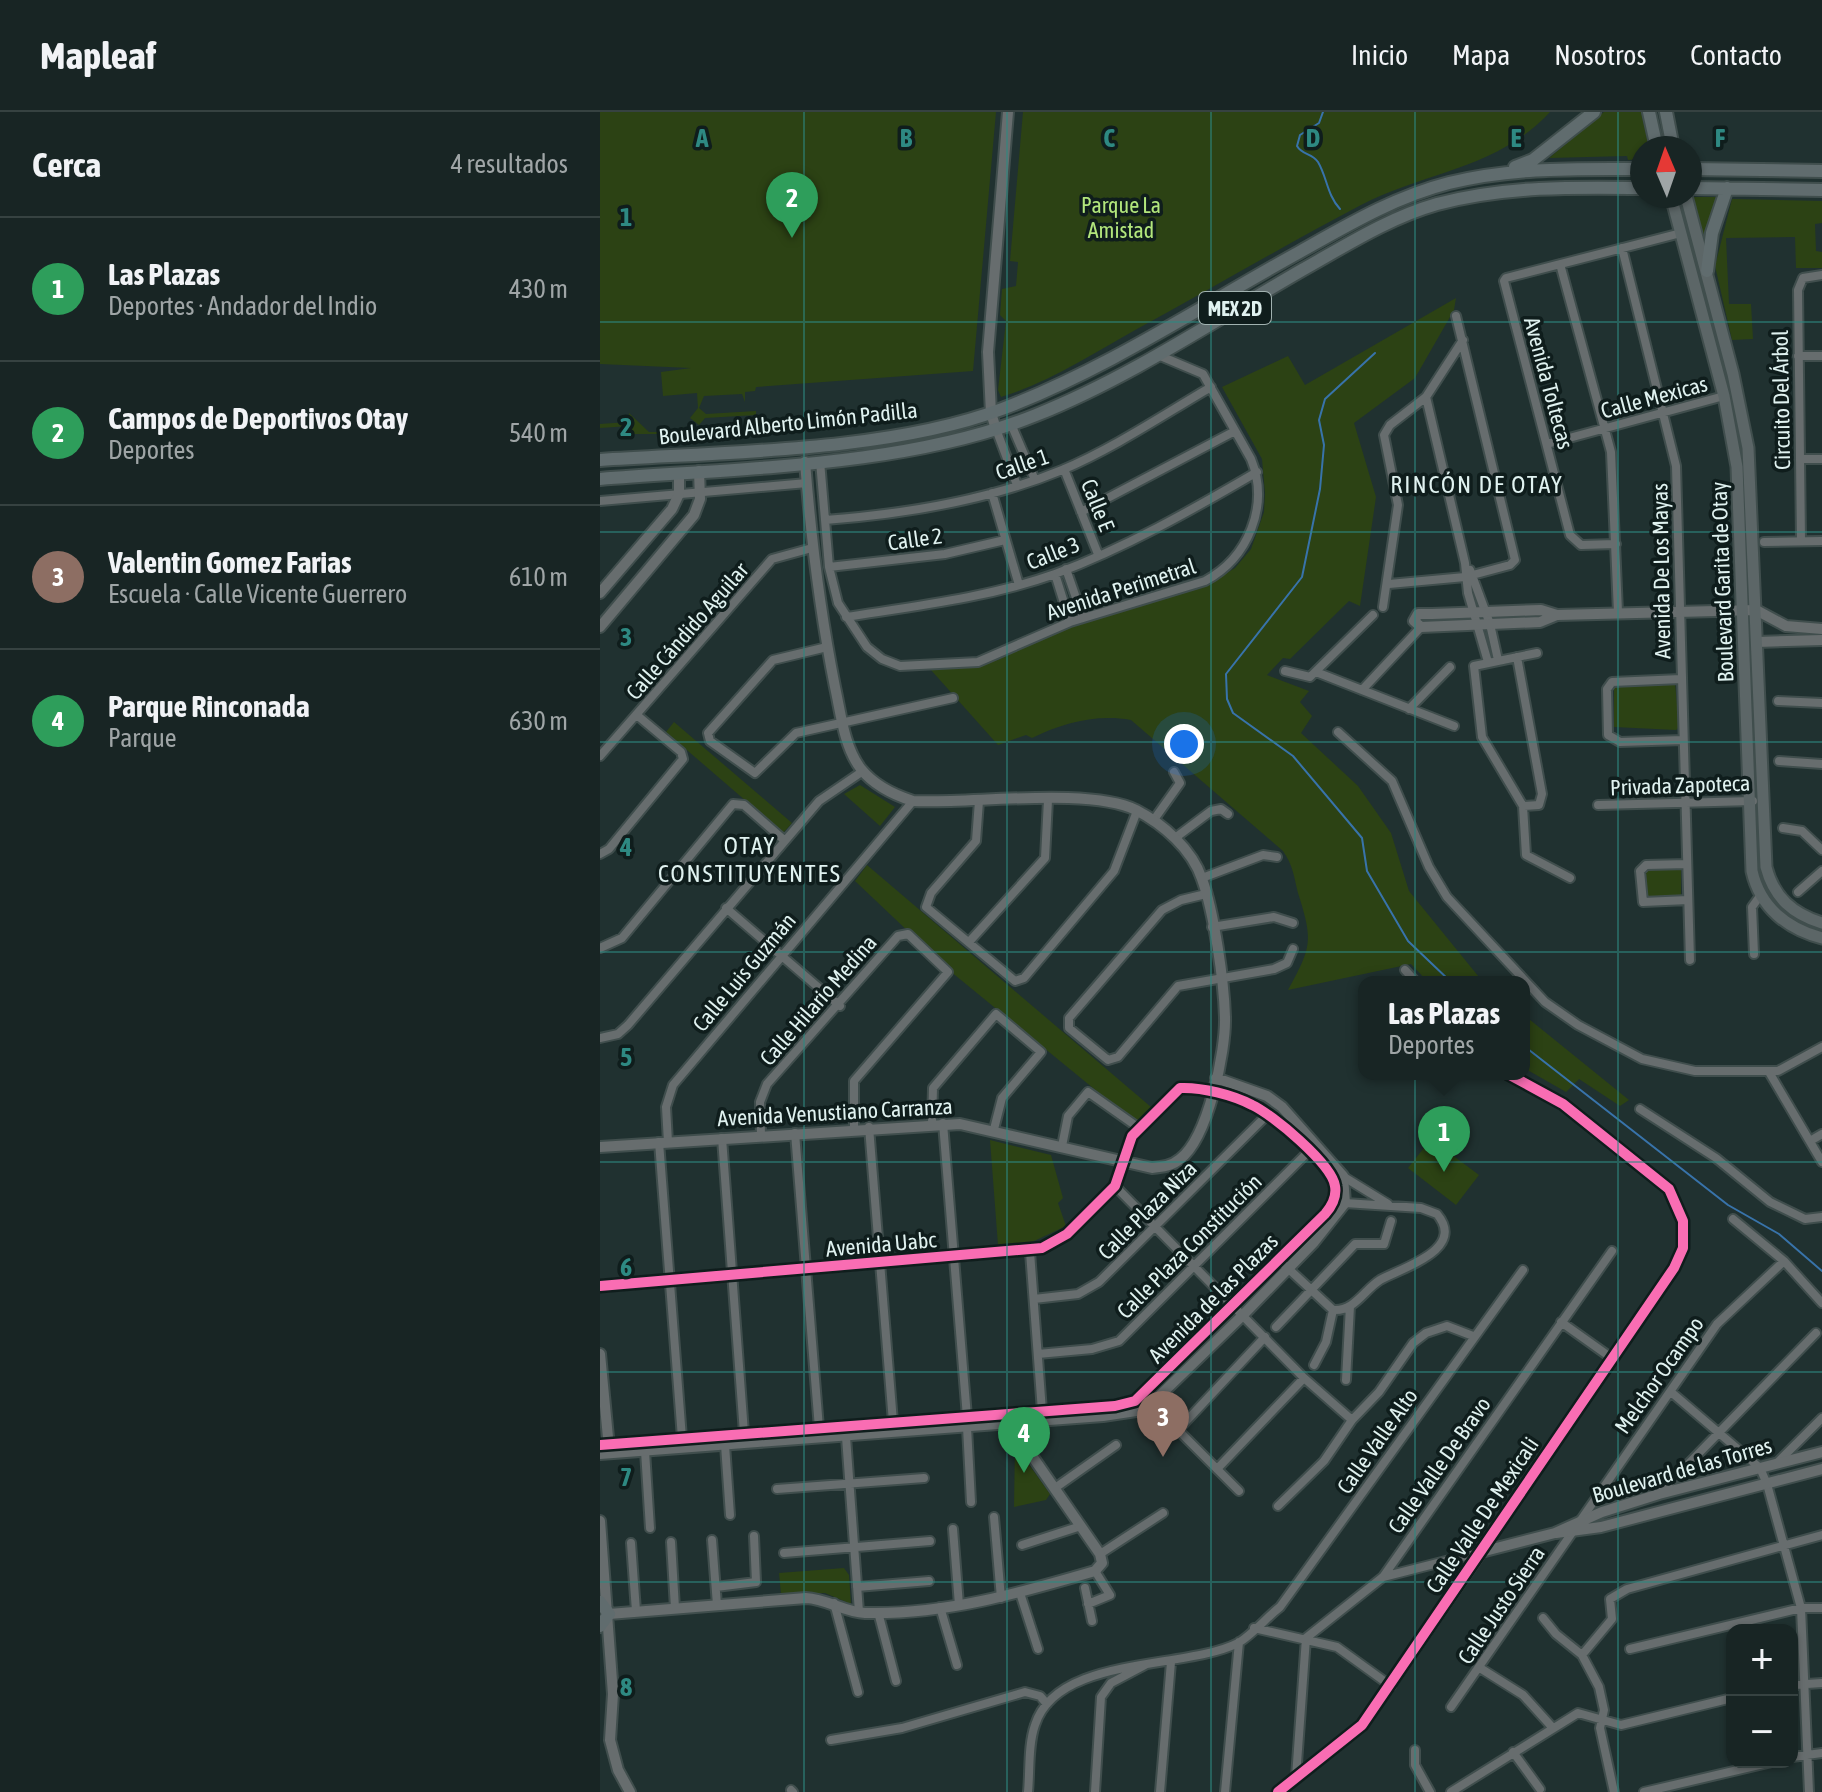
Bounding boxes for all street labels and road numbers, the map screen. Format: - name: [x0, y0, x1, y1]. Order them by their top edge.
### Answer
- road number: MEX 2D: [1199, 292, 1271, 324]
- street label: Avenida Toltecas: [1519, 314, 1579, 452]
- street label: Circuito Del Árbol: [1767, 330, 1795, 470]
- street label: Calle Mexicas: [1598, 370, 1710, 424]
- street label: Boulevard Alberto Limón Padilla: [657, 396, 919, 450]
- street label: Calle 1: [992, 443, 1052, 485]
- street label: Calle E: [1076, 475, 1120, 535]
- street label: Boulevard Garita de Otay: [1706, 481, 1738, 683]
- street label: Avenida De Los Mayas: [1646, 483, 1676, 659]
- street label: Calle 2: [886, 522, 944, 556]
- street label: Calle 3: [1023, 531, 1083, 575]
- street label: Avenida Perimetral: [1043, 553, 1199, 625]
- street label: Calle Cándido Aguilar: [620, 557, 754, 705]
- street label: Privada Zapoteca: [1609, 770, 1751, 800]
- street label: Calle Luis Guzmán: [687, 908, 801, 1036]
- street label: Calle Hilario Medina: [754, 929, 882, 1071]
- street label: Avenida Venustiano Carranza: [717, 1093, 953, 1131]
- street label: Calle Plaza Niza: [1092, 1155, 1202, 1265]
- street label: Calle Plaza Constitución: [1111, 1168, 1267, 1324]
- street label: Avenida Uabc: [825, 1226, 938, 1262]
- street label: Avenida de las Plazas: [1143, 1228, 1283, 1368]
- street label: Melchor Ocampo: [1609, 1312, 1709, 1438]
- street label: Calle Valle Alto: [1331, 1383, 1423, 1499]
- street label: Calle Valle De Bravo: [1382, 1392, 1496, 1538]
- street label: Calle Valle De Mexicali: [1420, 1432, 1544, 1598]
- street label: Boulevard de las Torres: [1589, 1432, 1775, 1508]
- street label: Calle Justo Sierra: [1452, 1541, 1550, 1669]

